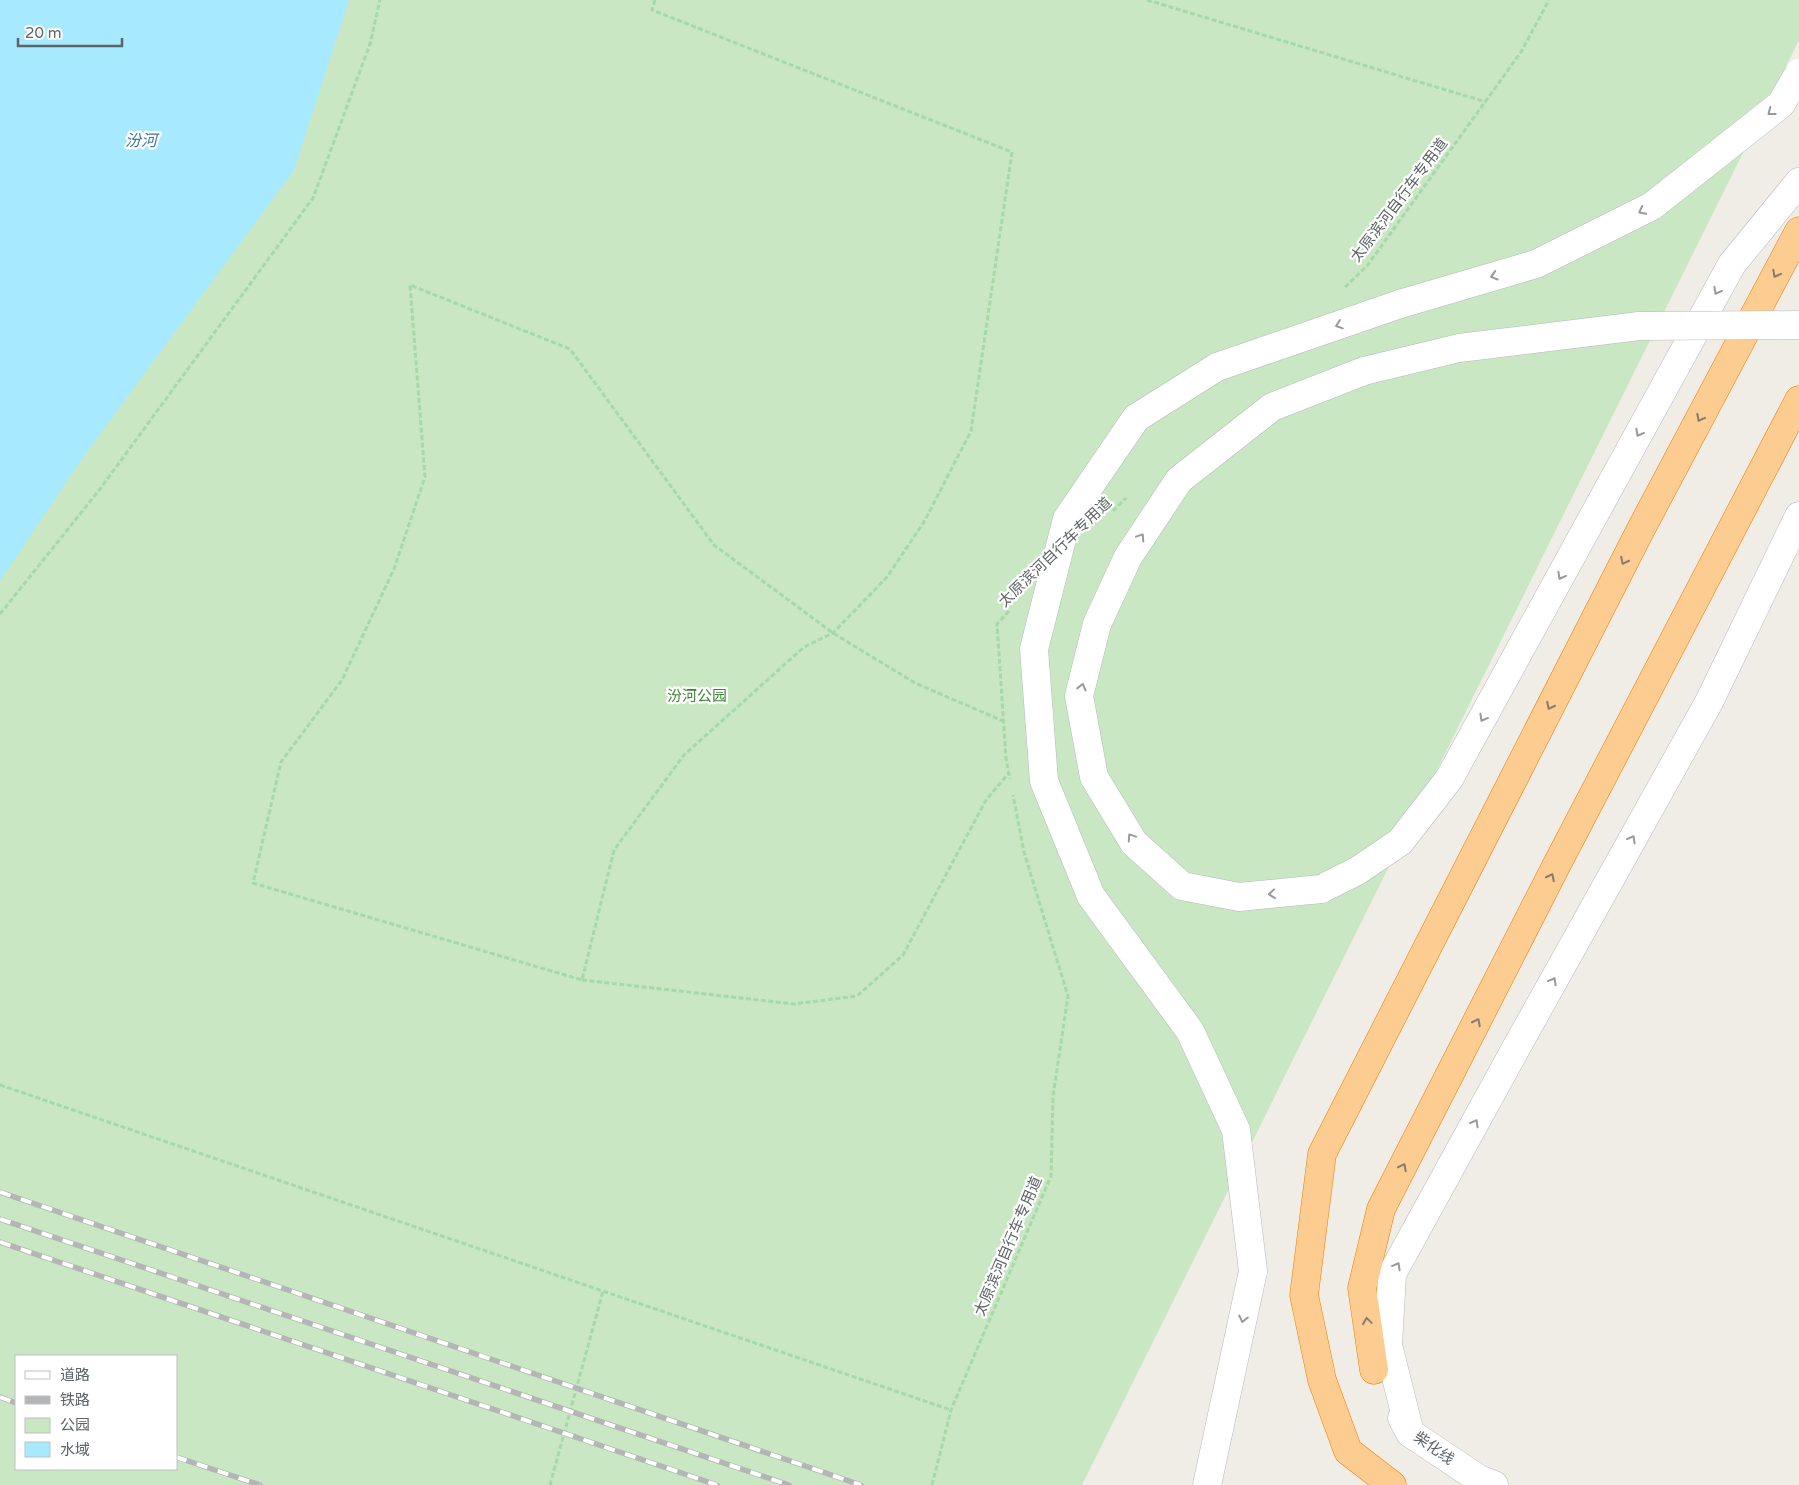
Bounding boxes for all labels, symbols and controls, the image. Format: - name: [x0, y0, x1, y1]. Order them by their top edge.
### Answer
- scale bar: [18, 15, 121, 47]
- text: 20 m: [25, 24, 62, 42]
- one-way arrow: [1768, 106, 1777, 114]
- water label: 汾河: [125, 131, 160, 151]
- street label: 太原滨河自行车专用道: [1347, 135, 1451, 265]
- one-way arrow: [1639, 205, 1648, 215]
- one-way arrow: [1772, 269, 1782, 278]
- one-way arrow: [1491, 271, 1499, 281]
- one-way arrow: [1714, 285, 1724, 294]
- one-way arrow: [1336, 319, 1344, 329]
- one-way arrow: [1696, 412, 1706, 421]
- one-way arrow: [1635, 428, 1645, 437]
- street label: 太原滨河自行车专用道: [995, 493, 1115, 611]
- one-way arrow: [1135, 533, 1144, 543]
- one-way arrow: [1620, 556, 1630, 565]
- one-way arrow: [1557, 570, 1567, 579]
- one-way arrow: [1076, 683, 1086, 691]
- park label: 汾河公园: [667, 687, 727, 705]
- one-way arrow: [1546, 701, 1556, 710]
- one-way arrow: [1479, 713, 1489, 722]
- one-way arrow: [1128, 833, 1137, 843]
- one-way arrow: [1626, 835, 1636, 844]
- one-way arrow: [1545, 874, 1555, 883]
- one-way arrow: [1268, 888, 1276, 899]
- one-way arrow: [1547, 977, 1557, 986]
- one-way arrow: [1471, 1018, 1481, 1027]
- one-way arrow: [1468, 1120, 1478, 1129]
- one-way arrow: [1397, 1163, 1407, 1172]
- street label: 太原滨河自行车专用道: [970, 1173, 1046, 1319]
- one-way arrow: [1391, 1262, 1401, 1271]
- one-way arrow: [1238, 1314, 1249, 1323]
- one-way arrow: [1362, 1317, 1373, 1325]
- legend: [15, 1355, 178, 1470]
- text: 道路: [60, 1366, 90, 1384]
- text: 铁路: [60, 1391, 90, 1409]
- text: 公园: [60, 1416, 90, 1434]
- street label: 柴化线: [1410, 1428, 1458, 1468]
- text: 水域: [60, 1441, 90, 1459]

